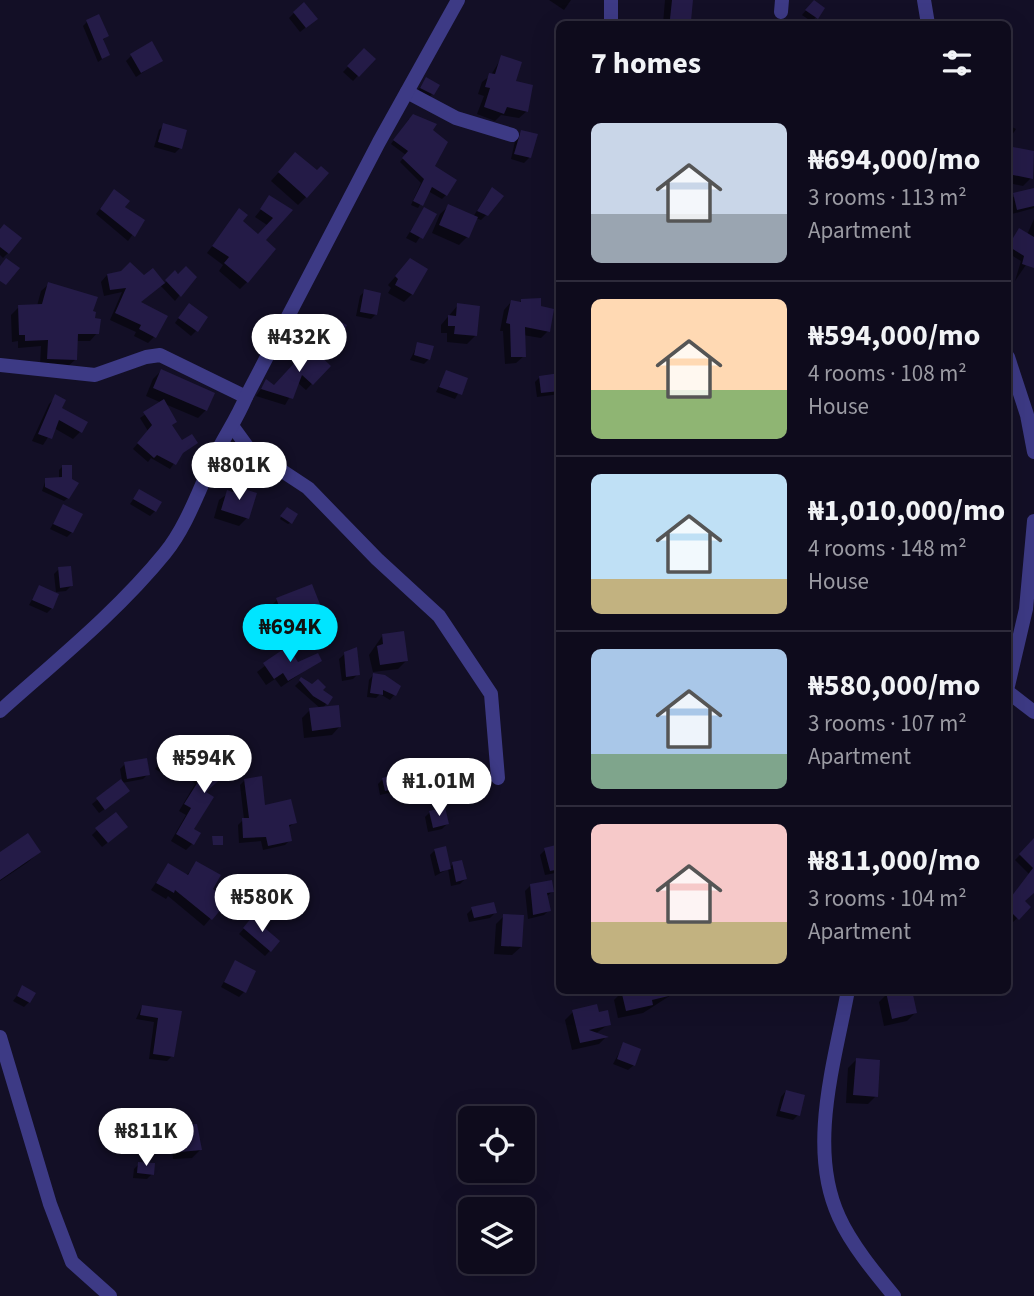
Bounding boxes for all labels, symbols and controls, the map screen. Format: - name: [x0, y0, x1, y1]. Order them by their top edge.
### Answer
- text: 7 homes: [591, 42, 701, 85]
- icon: filters: [938, 44, 976, 82]
- text: ₦694,000/mo: [808, 138, 980, 181]
- icon: home: [647, 151, 731, 235]
- text: 3 rooms · 113 m²: [808, 181, 967, 214]
- text: Apartment: [808, 214, 911, 247]
- pin: ₦432K: [250, 314, 348, 374]
- text: ₦594,000/mo: [808, 314, 980, 357]
- text: ₦432K: [268, 320, 330, 353]
- icon: home: [647, 327, 731, 411]
- text: 4 rooms · 108 m²: [808, 357, 967, 390]
- text: House: [808, 390, 869, 423]
- pin: ₦801K: [190, 442, 288, 502]
- text: ₦801K: [208, 448, 270, 481]
- text: ₦1,010,000/mo: [808, 489, 1005, 532]
- icon: home: [647, 502, 731, 586]
- text: 4 rooms · 148 m²: [808, 532, 967, 565]
- text: House: [808, 565, 869, 598]
- pin: ₦694K: [241, 604, 339, 664]
- text: ₦694K: [259, 610, 321, 643]
- text: ₦580,000/mo: [808, 664, 980, 707]
- icon: home: [647, 677, 731, 761]
- text: 3 rooms · 107 m²: [808, 707, 967, 740]
- pin: ₦594K: [155, 736, 253, 795]
- text: Apartment: [808, 740, 911, 773]
- text: ₦594K: [173, 741, 235, 774]
- pin: ₦1.01M: [382, 758, 496, 818]
- text: ₦1.01M: [402, 764, 476, 797]
- text: ₦811,000/mo: [808, 839, 980, 882]
- icon: home: [647, 852, 731, 936]
- pin: ₦580K: [213, 874, 311, 934]
- text: ₦580K: [231, 880, 293, 913]
- text: 3 rooms · 104 m²: [808, 882, 967, 915]
- text: Apartment: [808, 915, 911, 948]
- map controls: [458, 1106, 535, 1274]
- button: locate: [458, 1106, 535, 1183]
- pin: ₦811K: [97, 1108, 195, 1168]
- text: ₦811K: [115, 1114, 177, 1147]
- button: layers: [458, 1197, 535, 1274]

